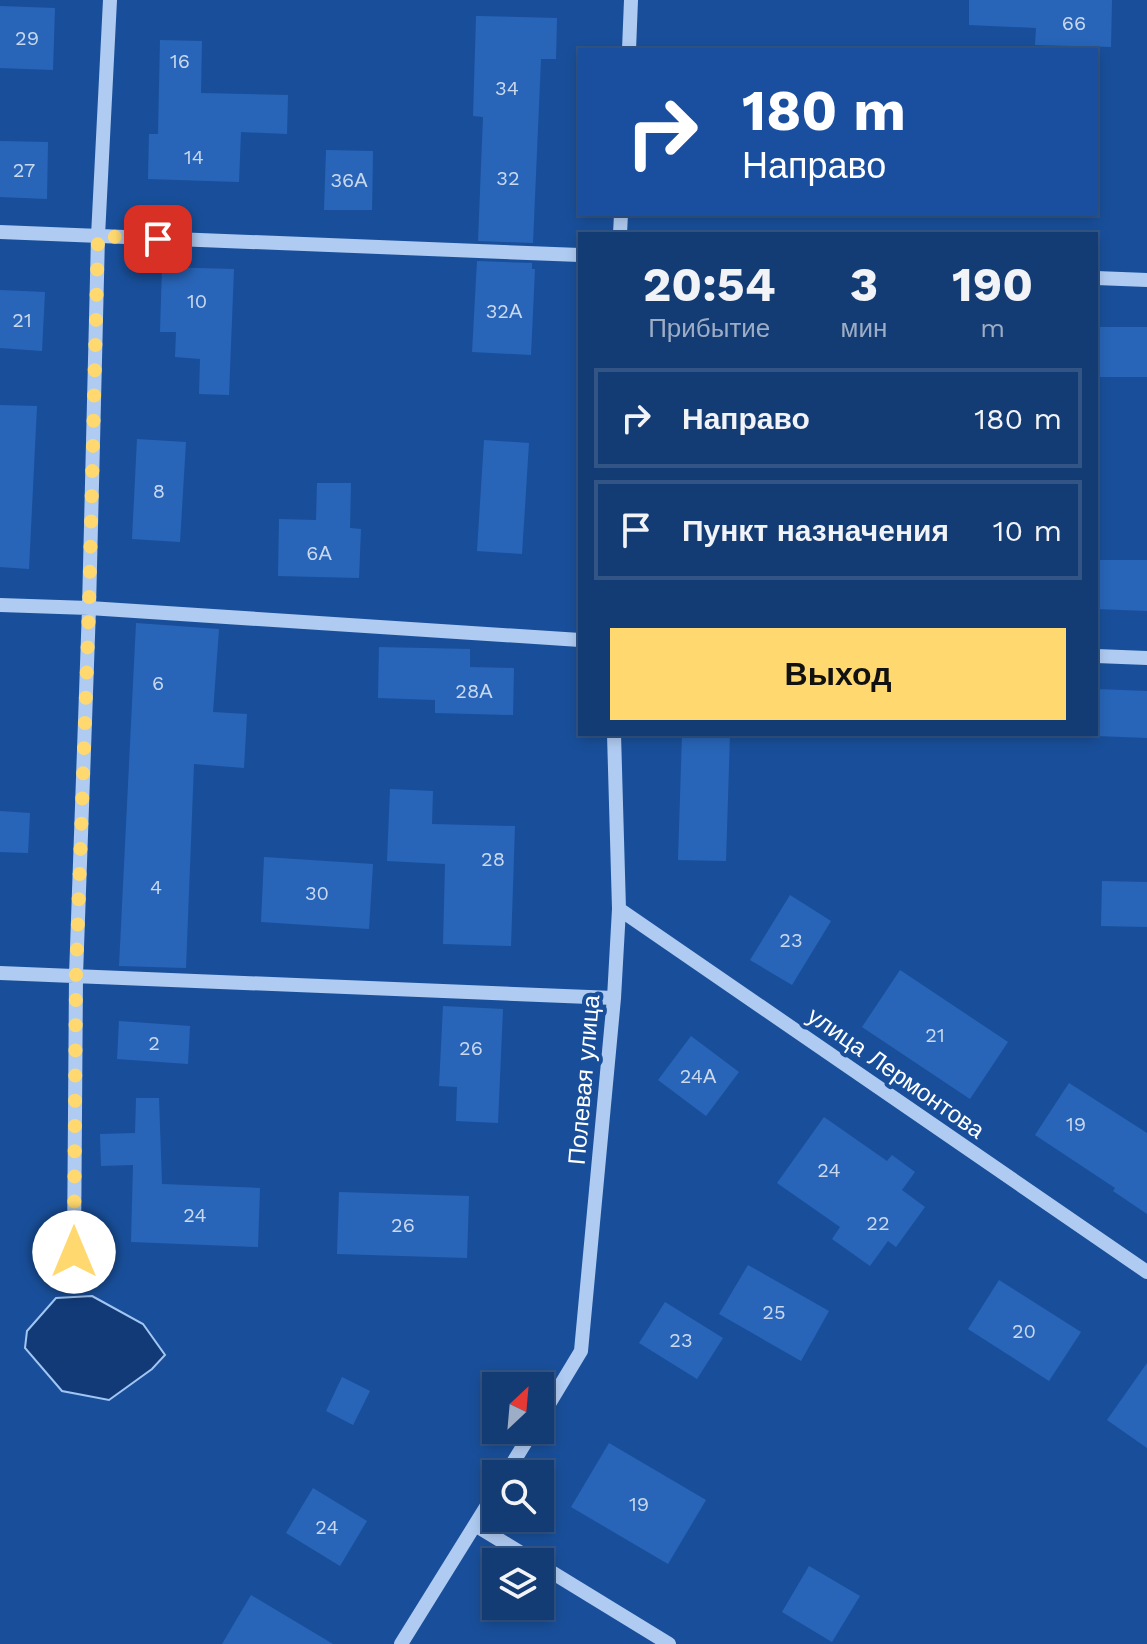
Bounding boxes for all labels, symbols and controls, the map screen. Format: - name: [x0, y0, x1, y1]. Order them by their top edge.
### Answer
- house number: 66: [1062, 11, 1086, 35]
- house number: 29: [15, 26, 39, 50]
- house number: 16: [170, 49, 190, 73]
- house number: 34: [495, 76, 519, 100]
- text: 180 m: [742, 78, 906, 144]
- icon: right: [610, 80, 714, 184]
- house number: 14: [184, 145, 204, 169]
- text: Направо: [742, 145, 886, 187]
- house number: 27: [13, 158, 35, 182]
- house number: 32: [496, 166, 520, 190]
- house number: 36А: [330, 168, 368, 192]
- pin: [124, 205, 192, 273]
- icon: arrive: [136, 217, 180, 261]
- text: 20:54: [643, 256, 776, 313]
- text: 3: [850, 256, 878, 313]
- text: 190: [952, 256, 1033, 313]
- house number: 10: [187, 289, 207, 313]
- house number: 32А: [486, 299, 523, 323]
- house number: 21: [12, 308, 32, 332]
- text: Прибытие: [648, 313, 770, 343]
- text: мин: [841, 313, 887, 343]
- text: m: [980, 313, 1005, 343]
- icon: right: [614, 396, 658, 440]
- text: Направо: [682, 401, 810, 436]
- text: 180 m: [974, 401, 1062, 436]
- house number: 8: [153, 479, 165, 503]
- icon: arrive: [614, 508, 658, 552]
- text: Пункт назначения: [682, 513, 949, 548]
- text: 10 m: [993, 513, 1062, 548]
- house number: 6А: [306, 541, 332, 565]
- button: Выход: [610, 628, 1066, 720]
- house number: 6: [152, 671, 164, 695]
- house number: 28А: [455, 679, 493, 703]
- house number: 28: [481, 847, 505, 871]
- house number: 4: [150, 875, 162, 899]
- house number: 30: [305, 881, 329, 905]
- house number: 23: [779, 928, 803, 952]
- street label: Полевая улица: [563, 993, 605, 1166]
- street label: улица Лермонтова: [802, 1001, 990, 1145]
- house number: 21: [925, 1023, 945, 1047]
- house number: 2: [148, 1031, 160, 1055]
- house number: 26: [459, 1036, 483, 1060]
- house number: 24А: [680, 1064, 717, 1088]
- house number: 19: [1066, 1112, 1086, 1136]
- house number: 24: [817, 1158, 841, 1182]
- house number: 24: [183, 1203, 207, 1227]
- position arrow: [32, 1210, 116, 1294]
- house number: 22: [866, 1211, 890, 1235]
- house number: 26: [391, 1213, 415, 1237]
- house number: 25: [762, 1300, 786, 1324]
- house number: 20: [1012, 1319, 1036, 1343]
- house number: 23: [669, 1328, 693, 1352]
- north arrow: [482, 1372, 554, 1444]
- map controls: [482, 1372, 554, 1620]
- button: search: [482, 1460, 554, 1532]
- house number: 19: [629, 1492, 649, 1516]
- house number: 24: [315, 1515, 339, 1539]
- button: layers: [482, 1548, 554, 1620]

